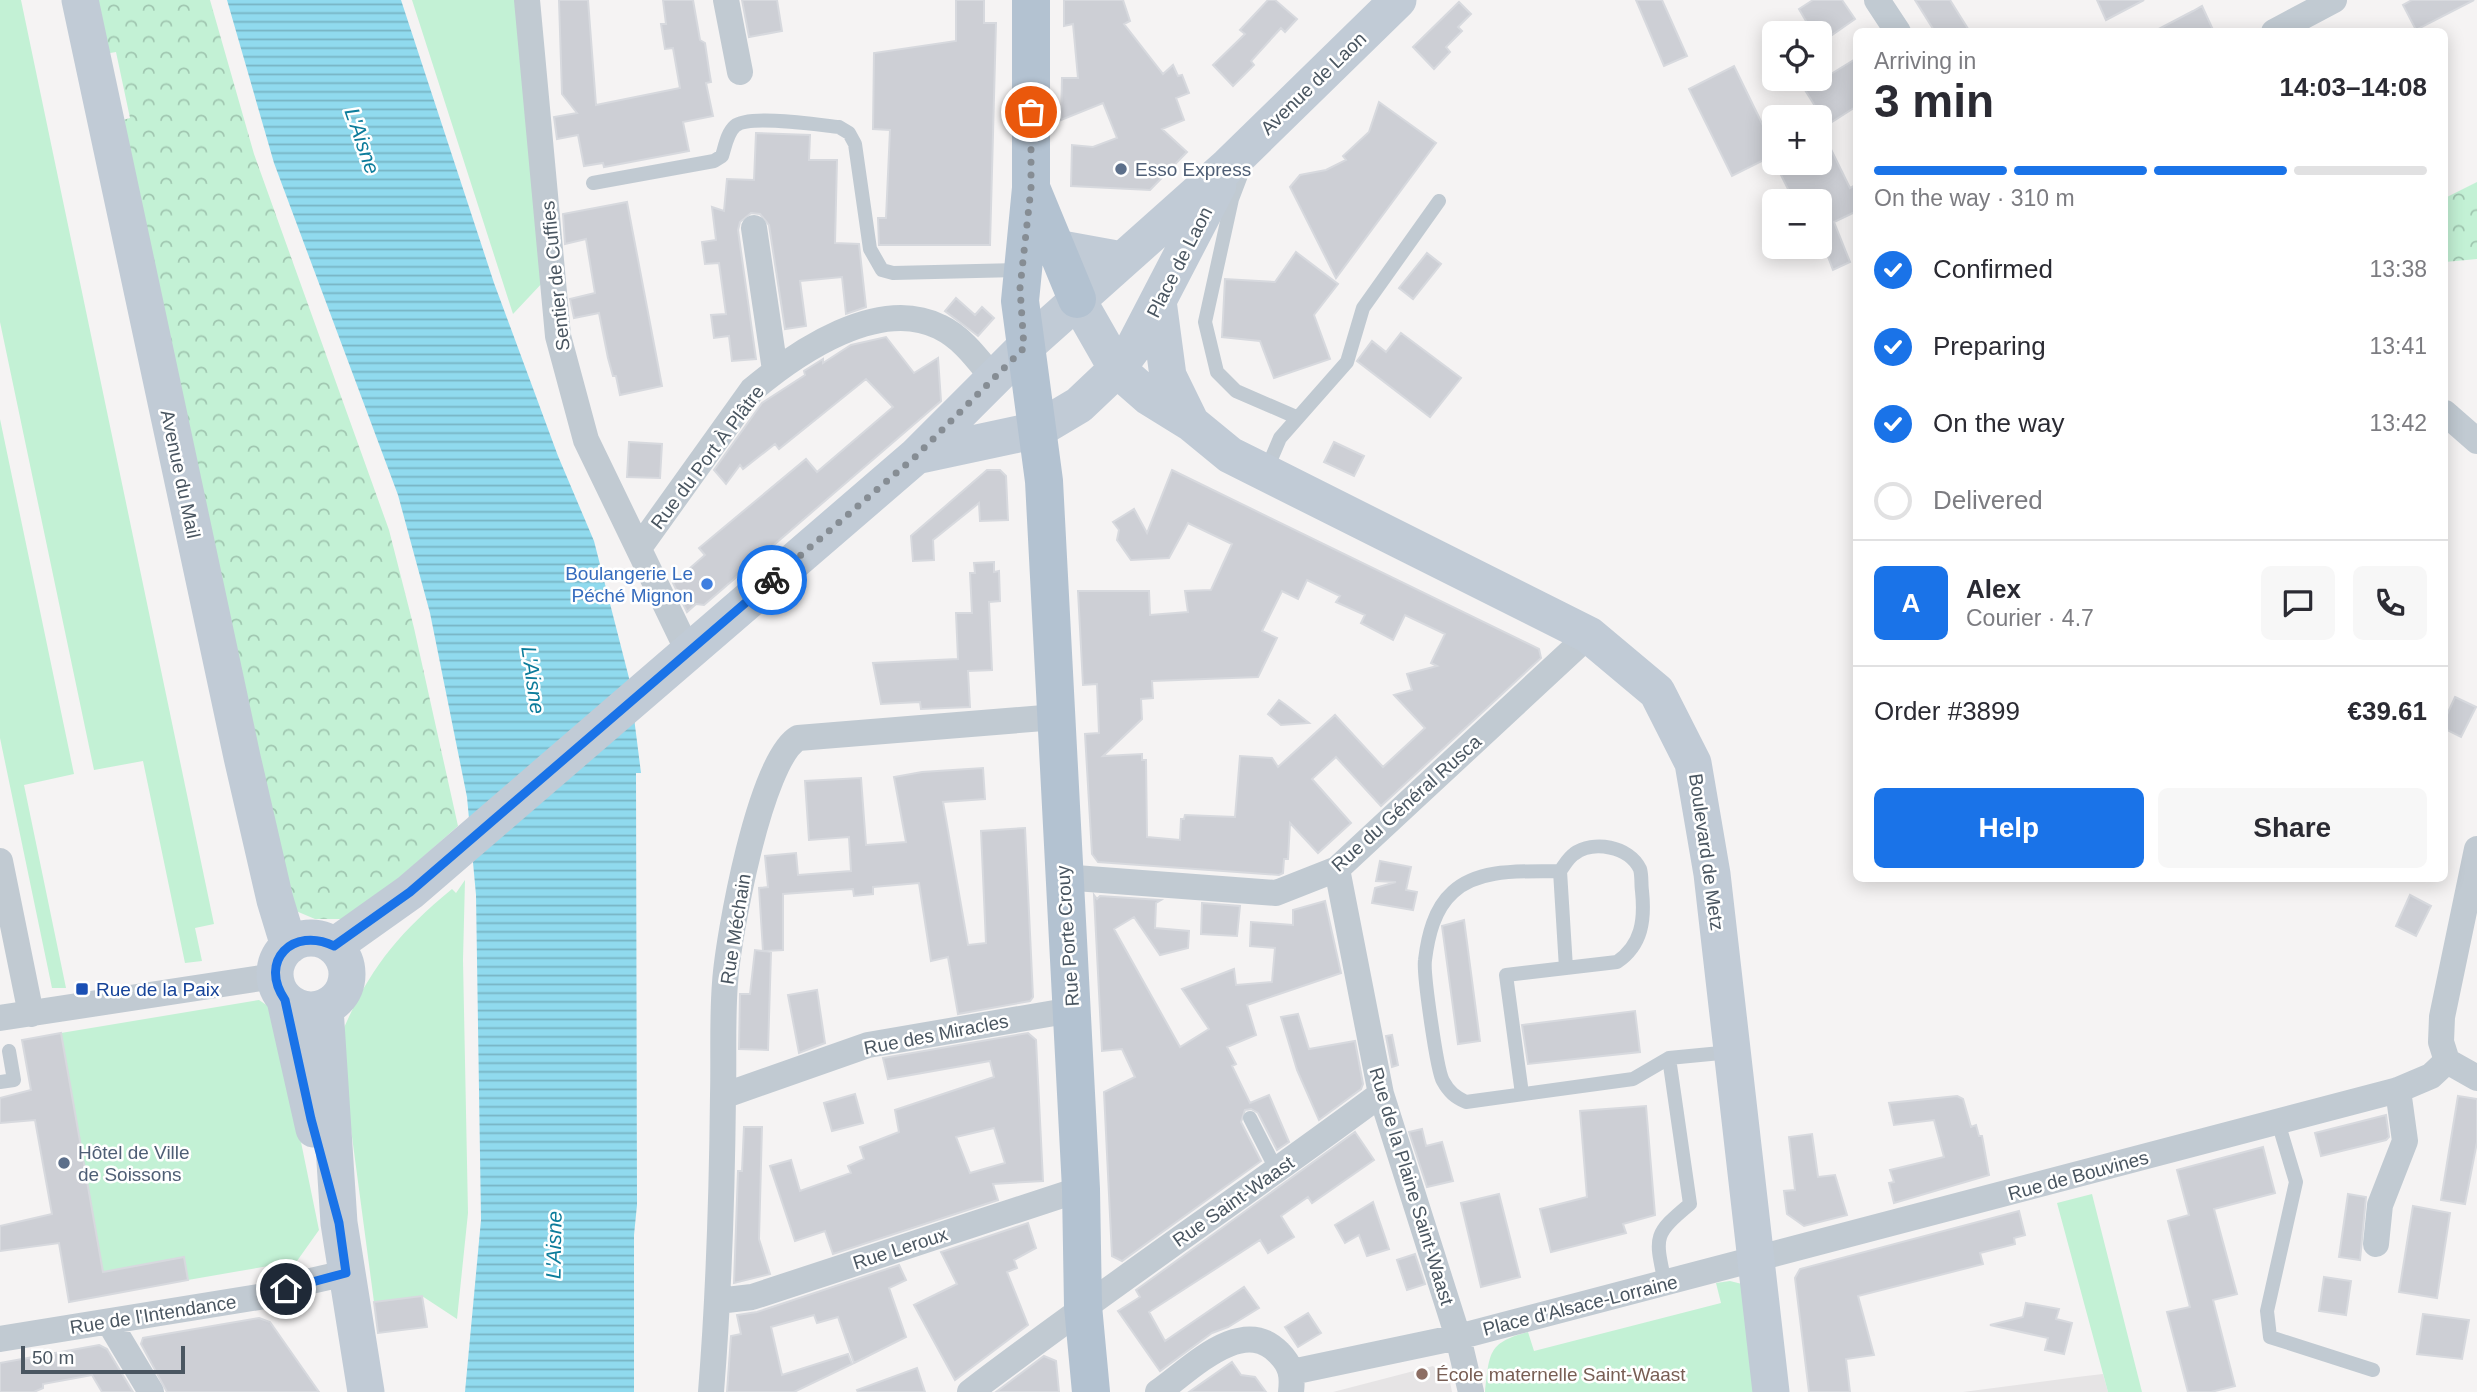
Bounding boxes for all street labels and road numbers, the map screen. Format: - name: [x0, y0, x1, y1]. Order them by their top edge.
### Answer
- street label: Avenue de Laon: [1256, 28, 1370, 139]
- street label: Sentier de Cuffies: [537, 200, 574, 352]
- street label: Place de Laon: [1143, 203, 1216, 321]
- street label: Rue du Port À Plâtre: [647, 381, 768, 533]
- street label: Avenue du Mail: [157, 408, 204, 540]
- street label: Rue du Général Rusca: [1327, 731, 1485, 876]
- street label: Boulevard de Metz: [1685, 772, 1728, 932]
- street label: Rue Porte Crouy: [1052, 864, 1083, 1007]
- street label: Rue Méchain: [716, 872, 755, 986]
- street label: Rue des Miracles: [862, 1010, 1010, 1059]
- street label: Rue de la Plaine Saint-Waast: [1365, 1065, 1458, 1308]
- street label: Rue de Bouvines: [2006, 1147, 2151, 1204]
- street label: Rue Saint-Waast: [1169, 1151, 1298, 1251]
- street label: Rue Leroux: [850, 1223, 951, 1274]
- street label: Place d'Alsace-Lorraine: [1481, 1271, 1680, 1340]
- street label: Rue de l'Intendance: [68, 1291, 238, 1338]

